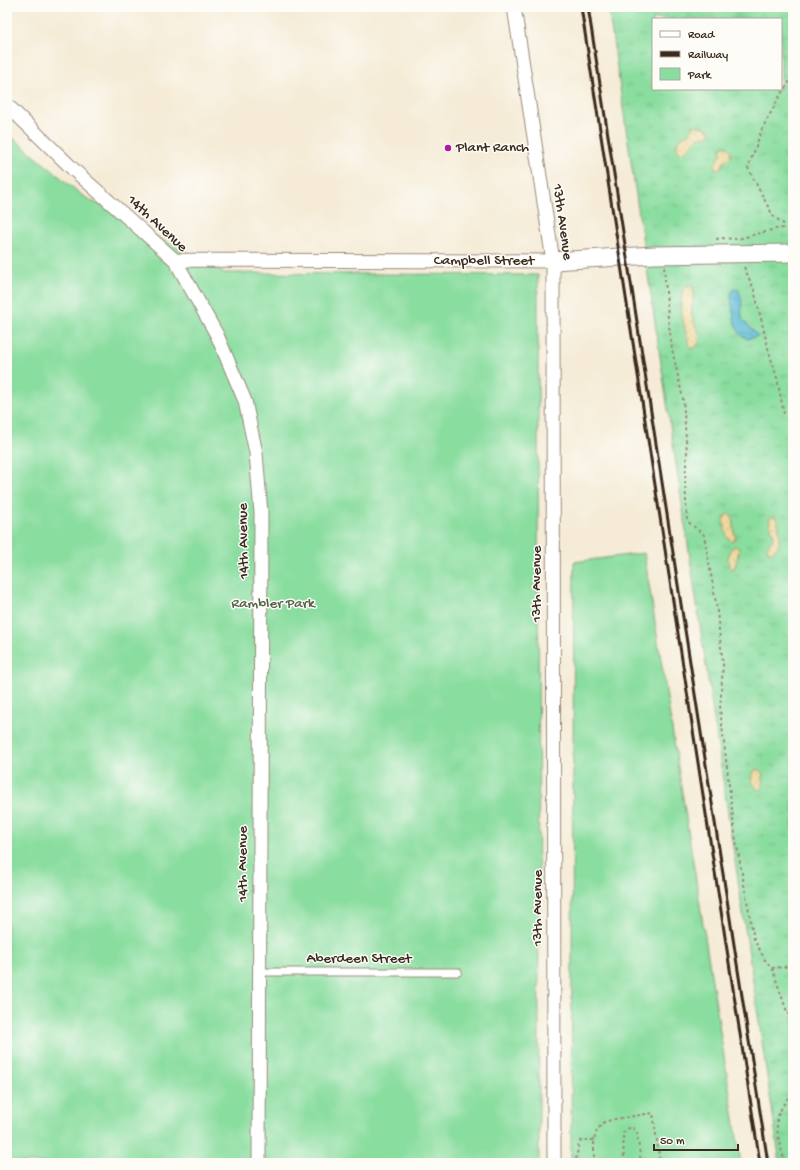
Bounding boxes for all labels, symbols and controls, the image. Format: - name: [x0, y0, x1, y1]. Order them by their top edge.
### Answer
- legend: [652, 18, 782, 90]
- text: Road: [688, 29, 715, 43]
- text: Railway: [688, 49, 728, 63]
- text: Park: [687, 69, 713, 83]
- place label: Plant Ranch: [455, 139, 529, 157]
- marker: Plant Ranch: [443, 143, 453, 153]
- street label: 13th Avenue: [548, 182, 576, 261]
- street label: 14th Avenue: [122, 191, 191, 257]
- street label: Campbell Street: [434, 252, 536, 270]
- street label: 14th Avenue: [234, 503, 254, 580]
- street label: 13th Avenue: [528, 545, 546, 623]
- park label: Rambler Park: [231, 595, 316, 613]
- street label: 14th Avenue: [234, 826, 252, 903]
- street label: 13th Avenue: [529, 869, 547, 947]
- street label: Aberdeen Street: [307, 950, 413, 968]
- scale bar: [654, 1126, 738, 1152]
- text: 50 m: [660, 1135, 685, 1149]

